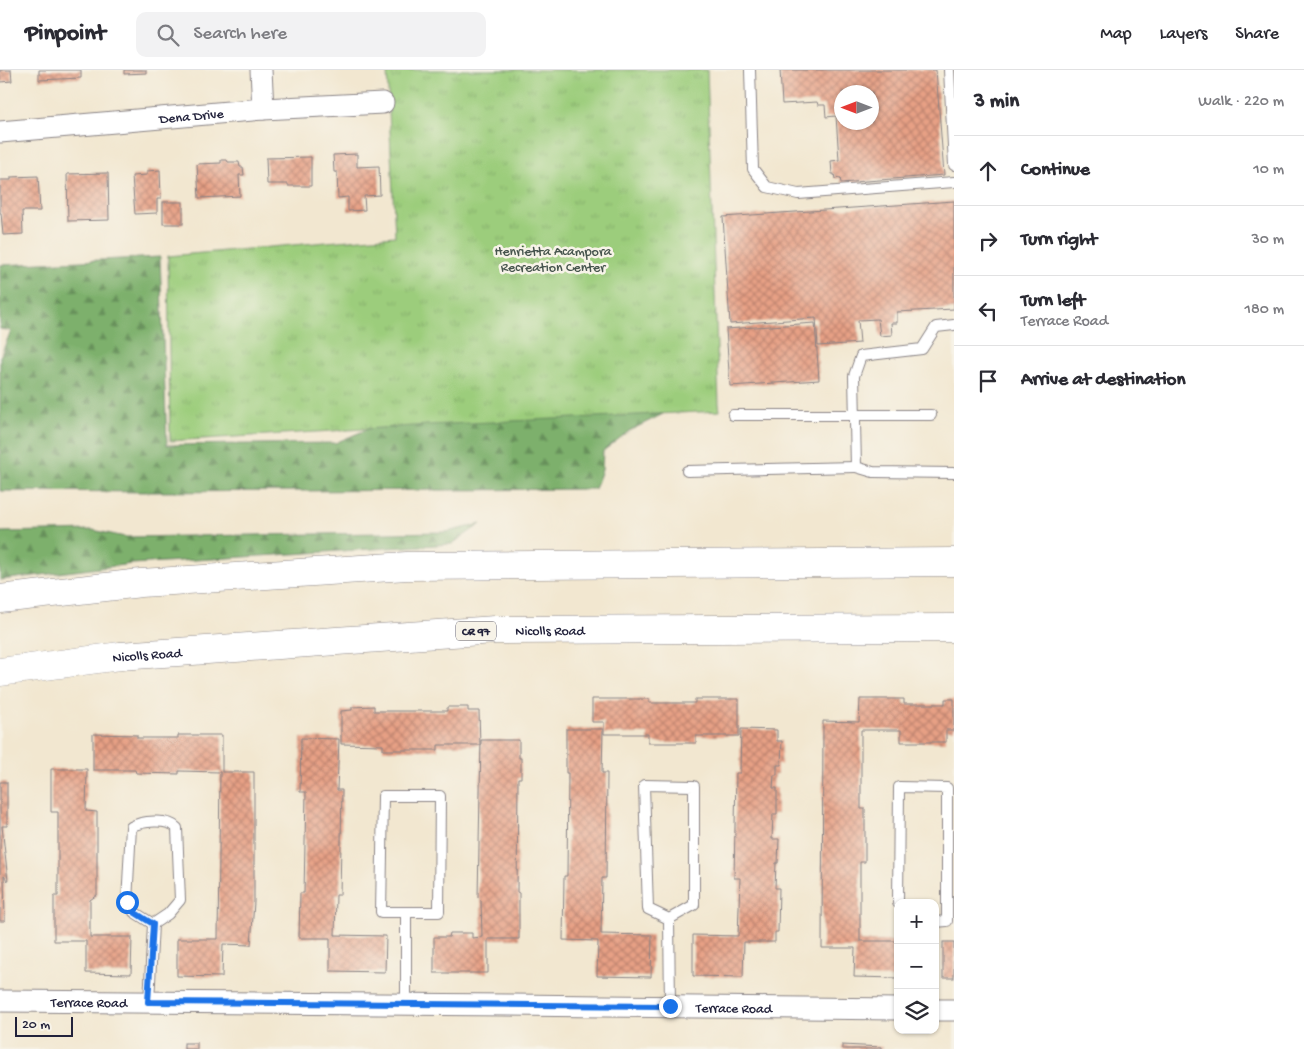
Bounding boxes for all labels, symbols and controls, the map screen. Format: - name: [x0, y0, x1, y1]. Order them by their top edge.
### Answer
- search box: [136, 12, 486, 57]
- text: Pinpoint: [25, 20, 106, 49]
- icon: search: [154, 21, 182, 49]
- text: Search here: [194, 23, 287, 46]
- text: Map: [1100, 24, 1132, 45]
- text: Layers: [1160, 24, 1207, 45]
- text: Share: [1235, 24, 1279, 45]
- north arrow: [834, 85, 879, 130]
- text: 3 min: [974, 90, 1019, 115]
- text: Walk · 220 m: [1198, 93, 1284, 112]
- street label: Dena Drive: [158, 106, 225, 129]
- icon: ahead: [974, 157, 1002, 185]
- text: Continue: [1021, 159, 1090, 182]
- text: 10 m: [1253, 161, 1284, 180]
- icon: right: [974, 227, 1002, 255]
- text: Turn right: [1021, 229, 1097, 252]
- text: 30 m: [1251, 231, 1284, 250]
- park label: Henrietta Acampora Recreation Center: [494, 244, 613, 277]
- text: Turn left: [1021, 290, 1085, 313]
- icon: left: [974, 297, 1002, 325]
- text: 180 m: [1245, 301, 1284, 320]
- text: Terrace Road: [1021, 313, 1108, 332]
- icon: arrive: [974, 367, 1002, 395]
- text: Arrive at destination: [1021, 369, 1185, 392]
- road number: CR 97: [456, 622, 496, 640]
- street label: Nicolls Road: [515, 624, 587, 641]
- street label: Nicolls Road: [111, 646, 184, 668]
- route start: [116, 891, 139, 914]
- map controls: [894, 899, 939, 1034]
- button: +: [894, 899, 939, 944]
- button: −: [894, 944, 939, 989]
- button: layers: [894, 989, 939, 1034]
- street label: Terrace Road: [50, 995, 129, 1013]
- route end: [659, 995, 682, 1018]
- street label: Terrace Road: [695, 1001, 774, 1019]
- scale bar: [15, 1014, 72, 1037]
- text: 20 m: [22, 1017, 50, 1034]

